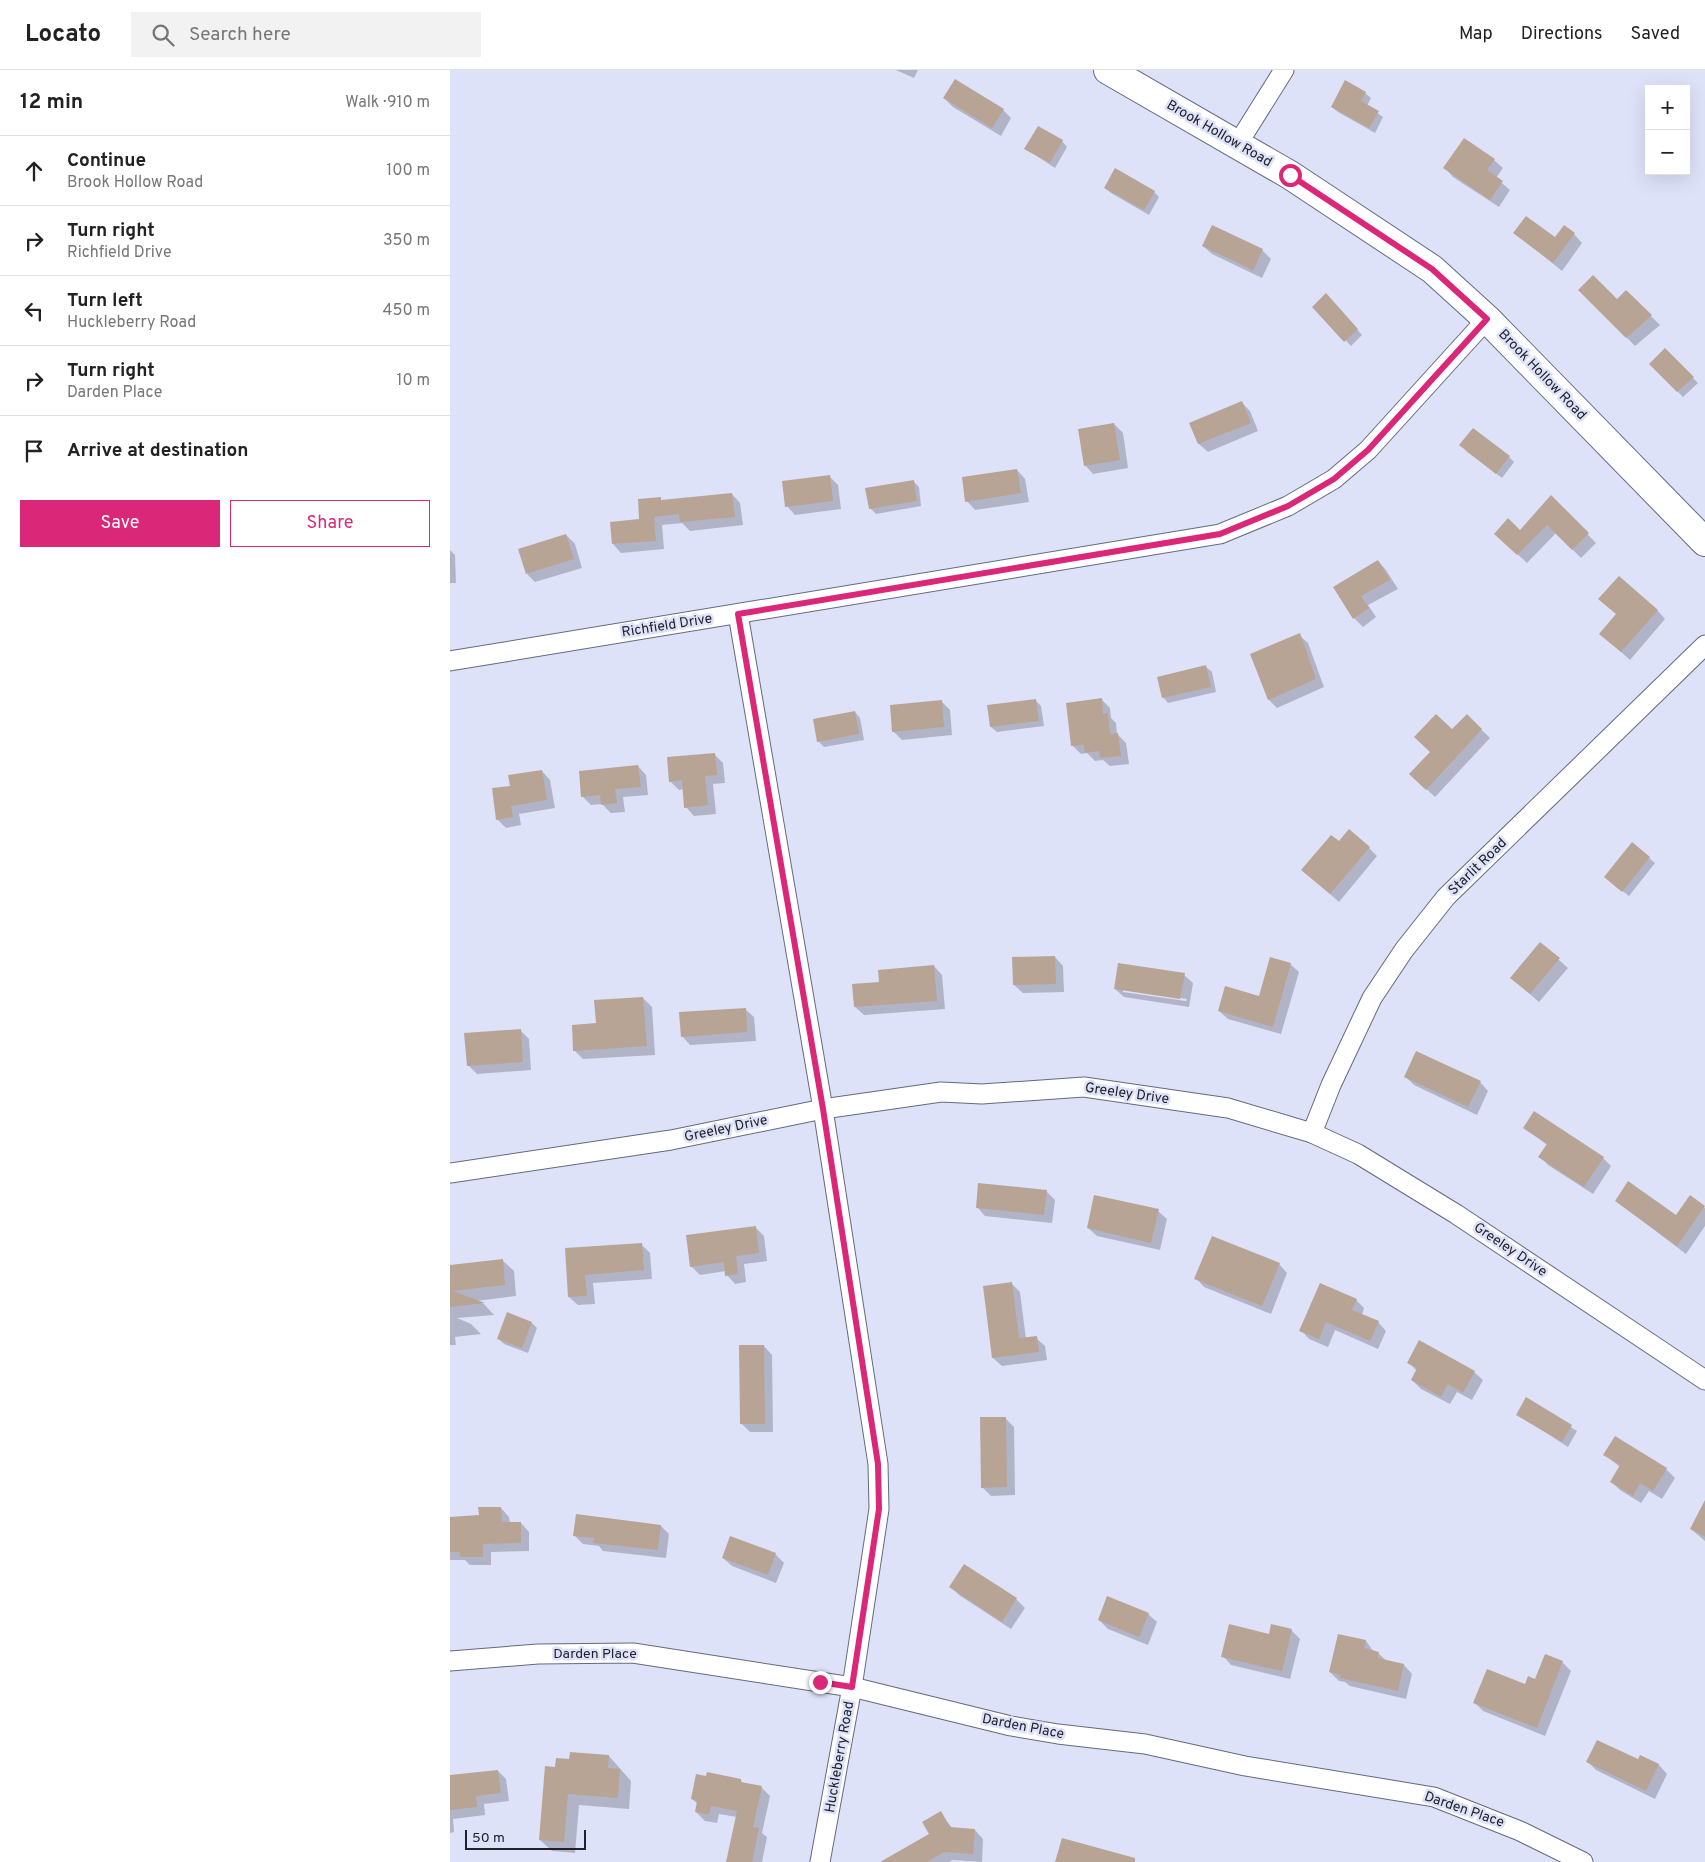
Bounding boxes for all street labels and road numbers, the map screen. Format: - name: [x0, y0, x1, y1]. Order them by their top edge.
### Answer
- street label: Brook Hollow Road: [1163, 97, 1275, 171]
- street label: Brook Hollow Road: [1494, 326, 1590, 424]
- street label: Richfield Drive: [620, 610, 714, 642]
- street label: Starlit Road: [1445, 835, 1511, 899]
- street label: Greeley Drive: [1084, 1080, 1170, 1108]
- street label: Greeley Drive: [683, 1112, 769, 1146]
- street label: Greeley Drive: [1470, 1219, 1550, 1281]
- street label: Darden Place: [553, 1646, 637, 1663]
- street label: Huckleberry Road: [822, 1700, 858, 1814]
- street label: Darden Place: [980, 1711, 1066, 1743]
- street label: Darden Place: [1422, 1788, 1506, 1832]

